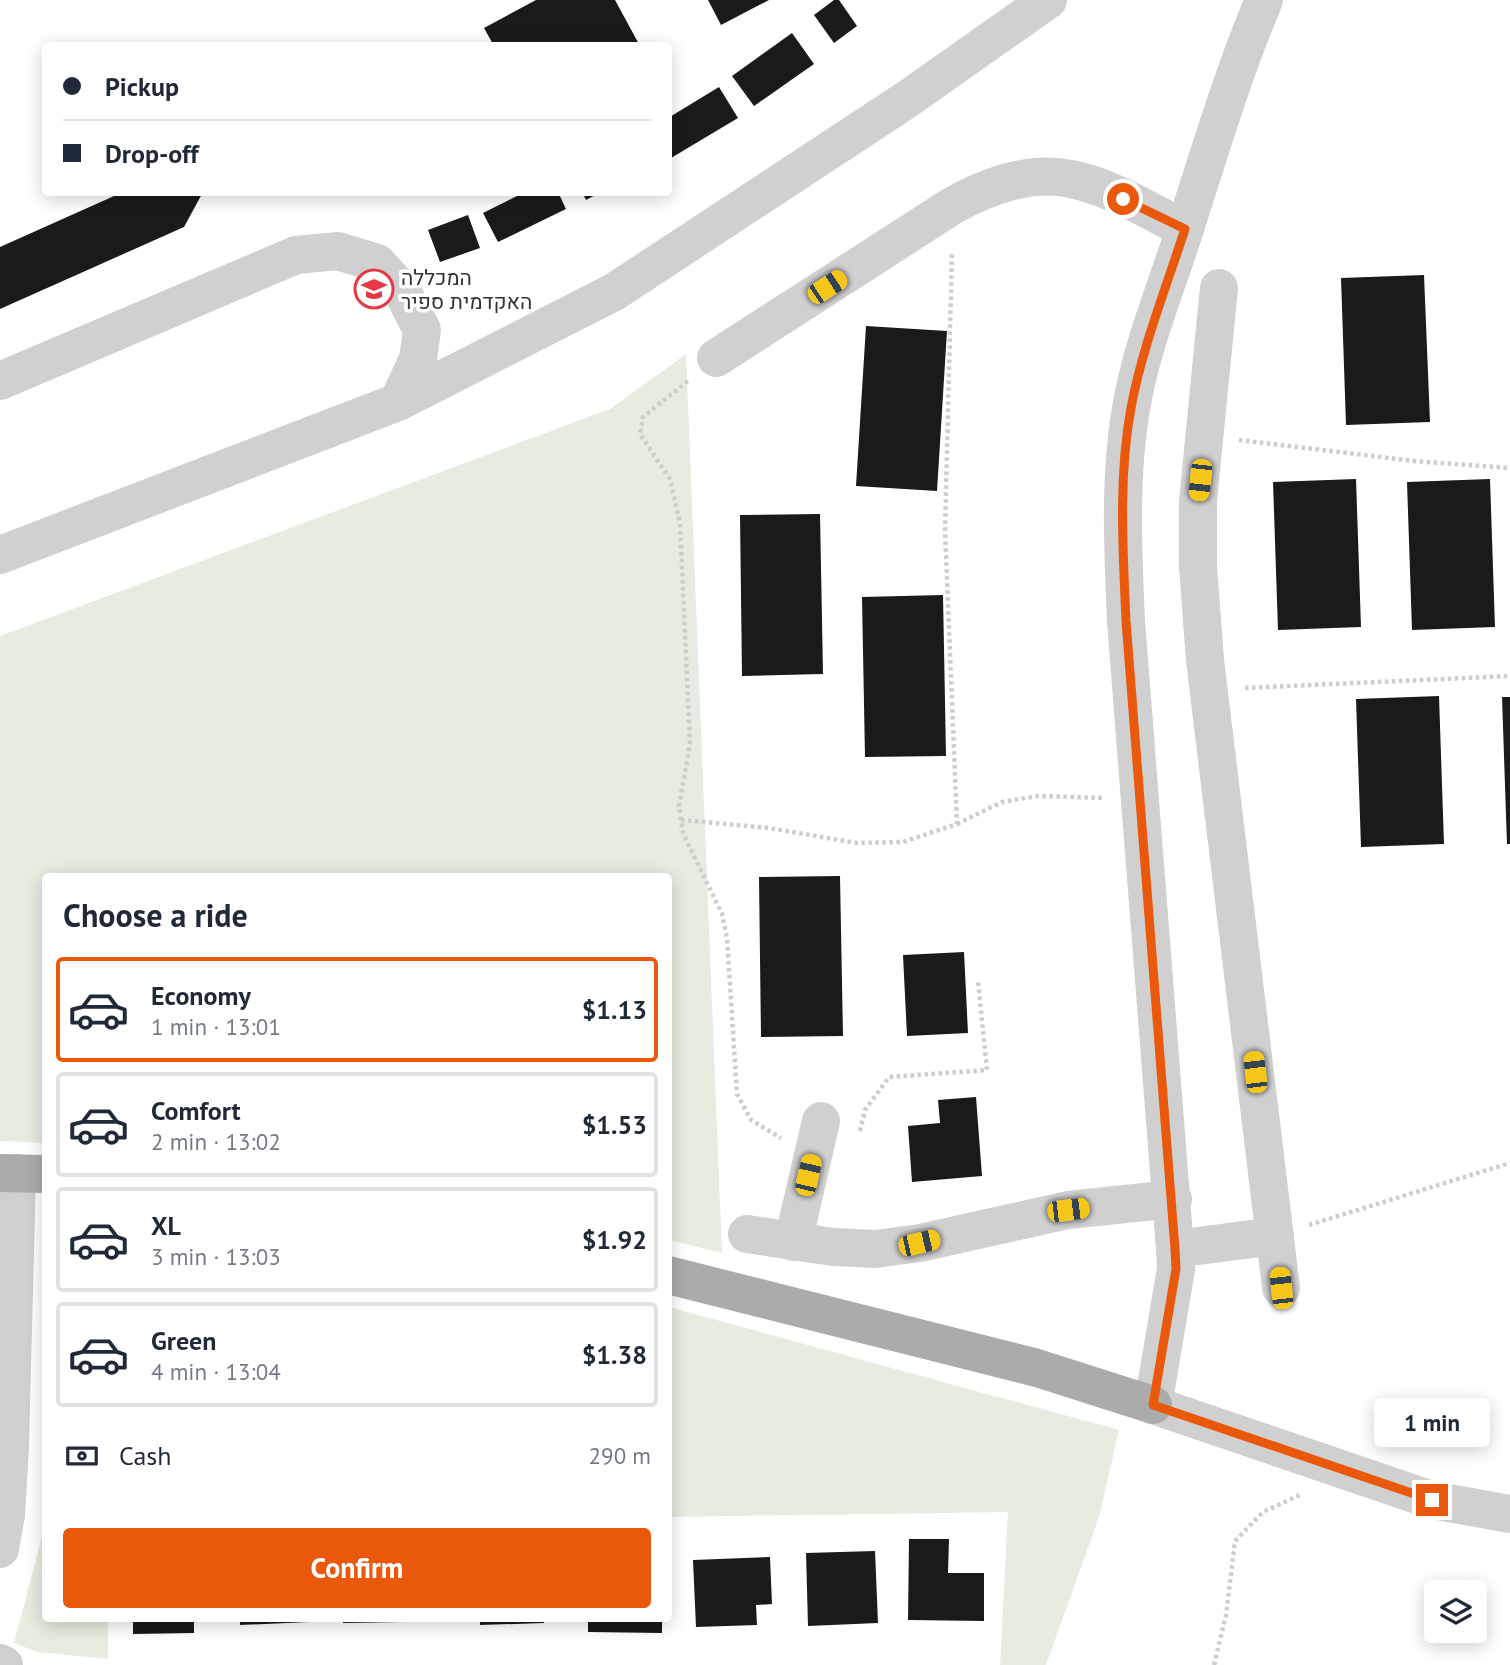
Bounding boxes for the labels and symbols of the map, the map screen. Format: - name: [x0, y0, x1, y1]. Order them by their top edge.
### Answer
- route start: [1107, 183, 1139, 215]
- place label: המכללה האקדמית ספיר: [401, 264, 532, 315]
- car: [804, 267, 851, 307]
- school or university icon: המכללה האקדמית ספיר: [353, 268, 395, 310]
- car: [1188, 458, 1213, 502]
- car: [1243, 1050, 1268, 1094]
- car: [794, 1152, 823, 1198]
- car: [1046, 1197, 1091, 1223]
- car: [897, 1228, 942, 1258]
- car: [1269, 1266, 1294, 1310]
- callout: 1 min: [1374, 1398, 1490, 1448]
- route end: [1416, 1484, 1448, 1516]

